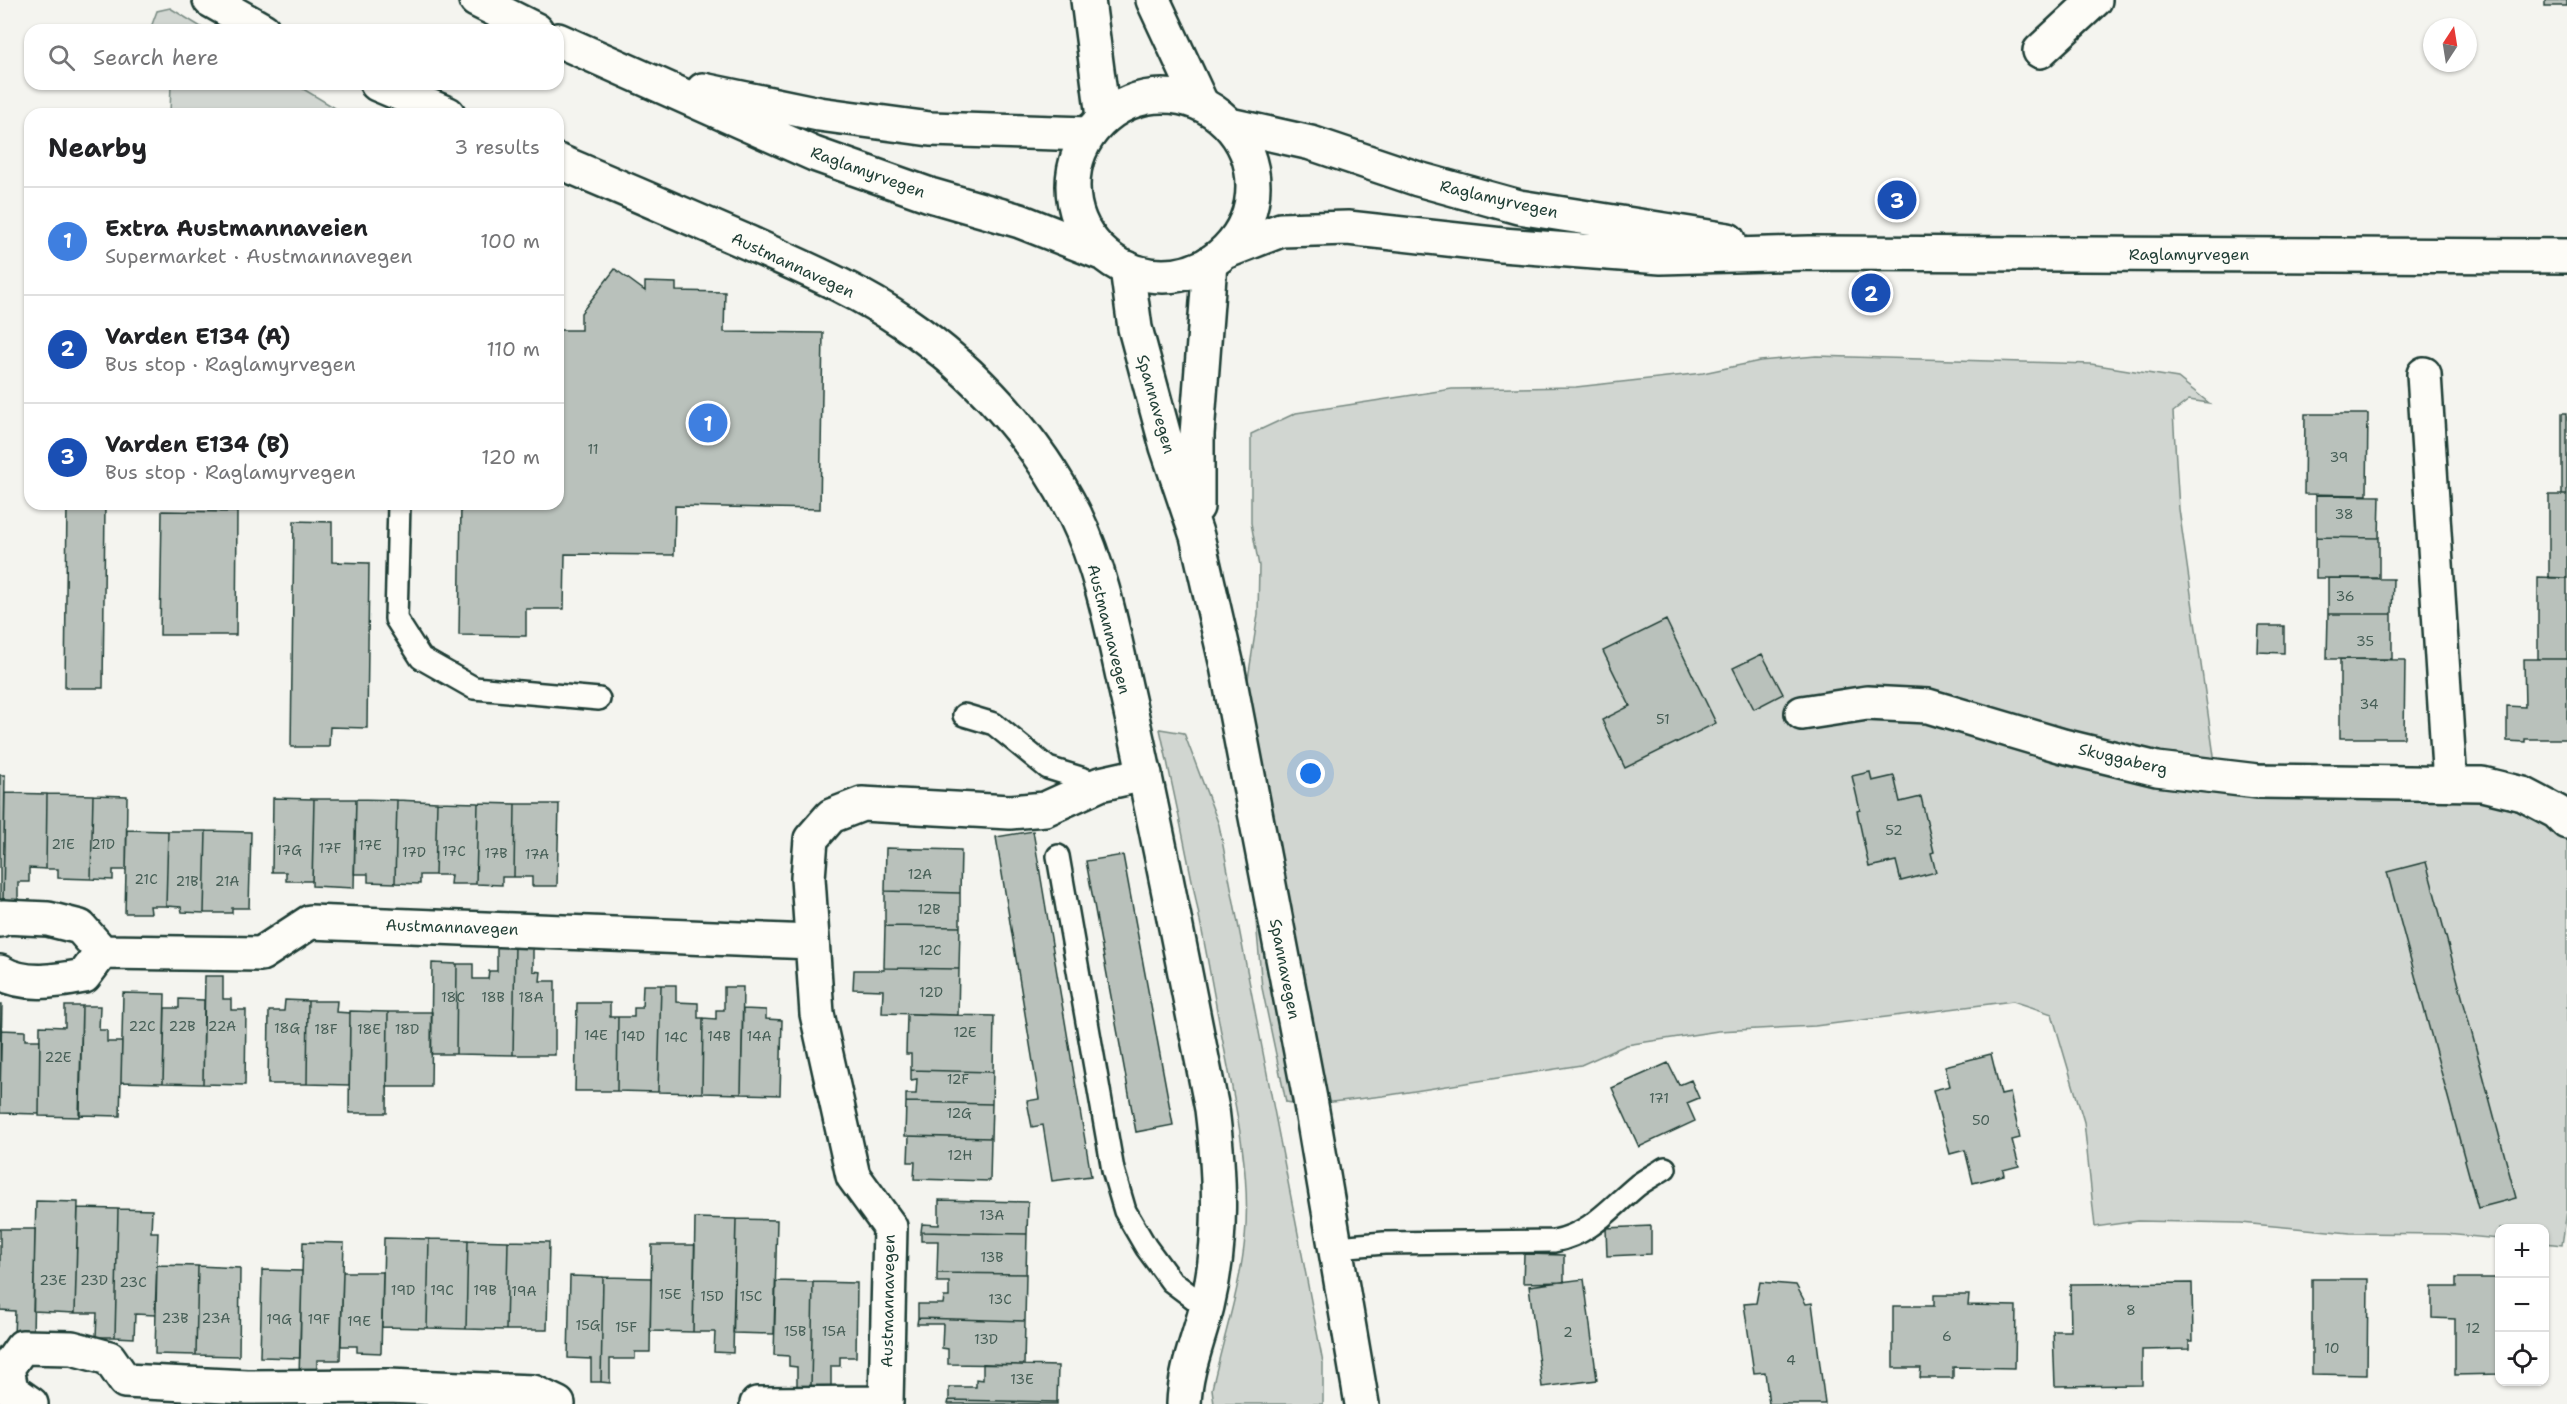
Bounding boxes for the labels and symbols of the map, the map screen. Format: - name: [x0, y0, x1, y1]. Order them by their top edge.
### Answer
- north arrow: [2423, 18, 2477, 72]
- street label: Raglamyrvegen: [808, 142, 928, 203]
- street label: Raglamyrvegen: [1438, 175, 1560, 223]
- pin: 3: [1878, 178, 1916, 222]
- street label: Austmannavegen: [728, 227, 858, 303]
- street label: Raglamyrvegen: [2129, 244, 2250, 265]
- pin: 2: [1852, 270, 1890, 316]
- street label: Spannavegen: [1132, 352, 1180, 456]
- pin: 1: [688, 400, 728, 446]
- house number: 11: [587, 440, 599, 458]
- house number: 39: [2330, 448, 2348, 466]
- house number: 38: [2334, 505, 2354, 523]
- street label: Austmannavegen: [1083, 562, 1135, 696]
- house number: 36: [2335, 587, 2355, 605]
- house number: 35: [2356, 632, 2374, 650]
- house number: 34: [2359, 695, 2379, 713]
- house number: 51: [1656, 710, 1670, 728]
- street label: Skuggaberg: [2076, 739, 2170, 780]
- your location: [1296, 759, 1325, 788]
- house number: 52: [1885, 821, 1903, 839]
- house number: 21E: [51, 835, 75, 853]
- house number: 21D: [91, 835, 115, 853]
- house number: 17E: [358, 836, 382, 854]
- house number: 17F: [319, 839, 341, 857]
- house number: 17G: [276, 841, 302, 859]
- house number: 17C: [442, 842, 466, 860]
- house number: 17D: [402, 843, 426, 861]
- house number: 17B: [484, 844, 508, 862]
- house number: 17A: [525, 845, 549, 863]
- house number: 12A: [908, 865, 932, 883]
- house number: 21C: [134, 870, 158, 888]
- house number: 21B: [175, 872, 199, 890]
- house number: 21A: [215, 872, 239, 890]
- house number: 12B: [918, 900, 940, 918]
- street label: Austmannavegen: [385, 914, 519, 940]
- street label: Spannavegen: [1265, 917, 1305, 1021]
- house number: 12C: [918, 941, 942, 959]
- house number: 12D: [919, 983, 943, 1001]
- house number: 18C: [441, 988, 465, 1006]
- house number: 18B: [481, 988, 505, 1006]
- house number: 18A: [518, 988, 544, 1006]
- house number: 22C: [128, 1017, 156, 1035]
- house number: 22B: [169, 1017, 195, 1035]
- house number: 22A: [208, 1017, 236, 1035]
- house number: 18G: [274, 1019, 300, 1037]
- house number: 18F: [314, 1020, 338, 1038]
- house number: 18E: [357, 1020, 381, 1038]
- house number: 18D: [395, 1020, 419, 1038]
- house number: 12E: [953, 1023, 977, 1041]
- house number: 14E: [584, 1026, 608, 1044]
- house number: 14D: [621, 1027, 645, 1045]
- house number: 14B: [707, 1027, 731, 1045]
- house number: 14A: [746, 1027, 772, 1045]
- house number: 14C: [664, 1028, 688, 1046]
- house number: 22E: [44, 1048, 72, 1066]
- house number: 12F: [947, 1070, 969, 1088]
- house number: 171: [1649, 1089, 1669, 1107]
- house number: 12G: [946, 1104, 972, 1122]
- house number: 50: [1972, 1111, 1990, 1129]
- house number: 12H: [948, 1146, 972, 1164]
- house number: 13A: [980, 1206, 1004, 1224]
- street label: Austmannavegen: [876, 1234, 900, 1368]
- house number: 13B: [980, 1248, 1004, 1266]
- house number: 23E: [39, 1271, 67, 1289]
- house number: 23D: [80, 1271, 108, 1289]
- house number: 23C: [119, 1273, 147, 1291]
- house number: 19D: [391, 1281, 415, 1299]
- house number: 19C: [430, 1281, 454, 1299]
- house number: 19B: [473, 1281, 497, 1299]
- house number: 19A: [511, 1282, 537, 1300]
- house number: 15E: [659, 1285, 682, 1303]
- house number: 15D: [700, 1287, 724, 1305]
- house number: 15C: [740, 1287, 762, 1305]
- house number: 13C: [988, 1290, 1012, 1308]
- house number: 8: [2126, 1301, 2136, 1319]
- house number: 23B: [161, 1309, 189, 1327]
- house number: 23A: [202, 1309, 230, 1327]
- house number: 19G: [266, 1310, 292, 1328]
- house number: 19F: [307, 1310, 331, 1328]
- house number: 19E: [347, 1312, 371, 1330]
- house number: 15G: [576, 1316, 601, 1334]
- house number: 15F: [615, 1318, 637, 1336]
- house number: 12: [2466, 1319, 2480, 1337]
- house number: 15B: [784, 1322, 806, 1340]
- house number: 15A: [822, 1322, 846, 1340]
- house number: 2: [1563, 1323, 1573, 1341]
- house number: 6: [1942, 1327, 1952, 1345]
- house number: 13D: [974, 1330, 998, 1348]
- house number: 10: [2324, 1339, 2340, 1357]
- house number: 4: [1786, 1351, 1796, 1369]
- house number: 13E: [1010, 1370, 1034, 1388]

